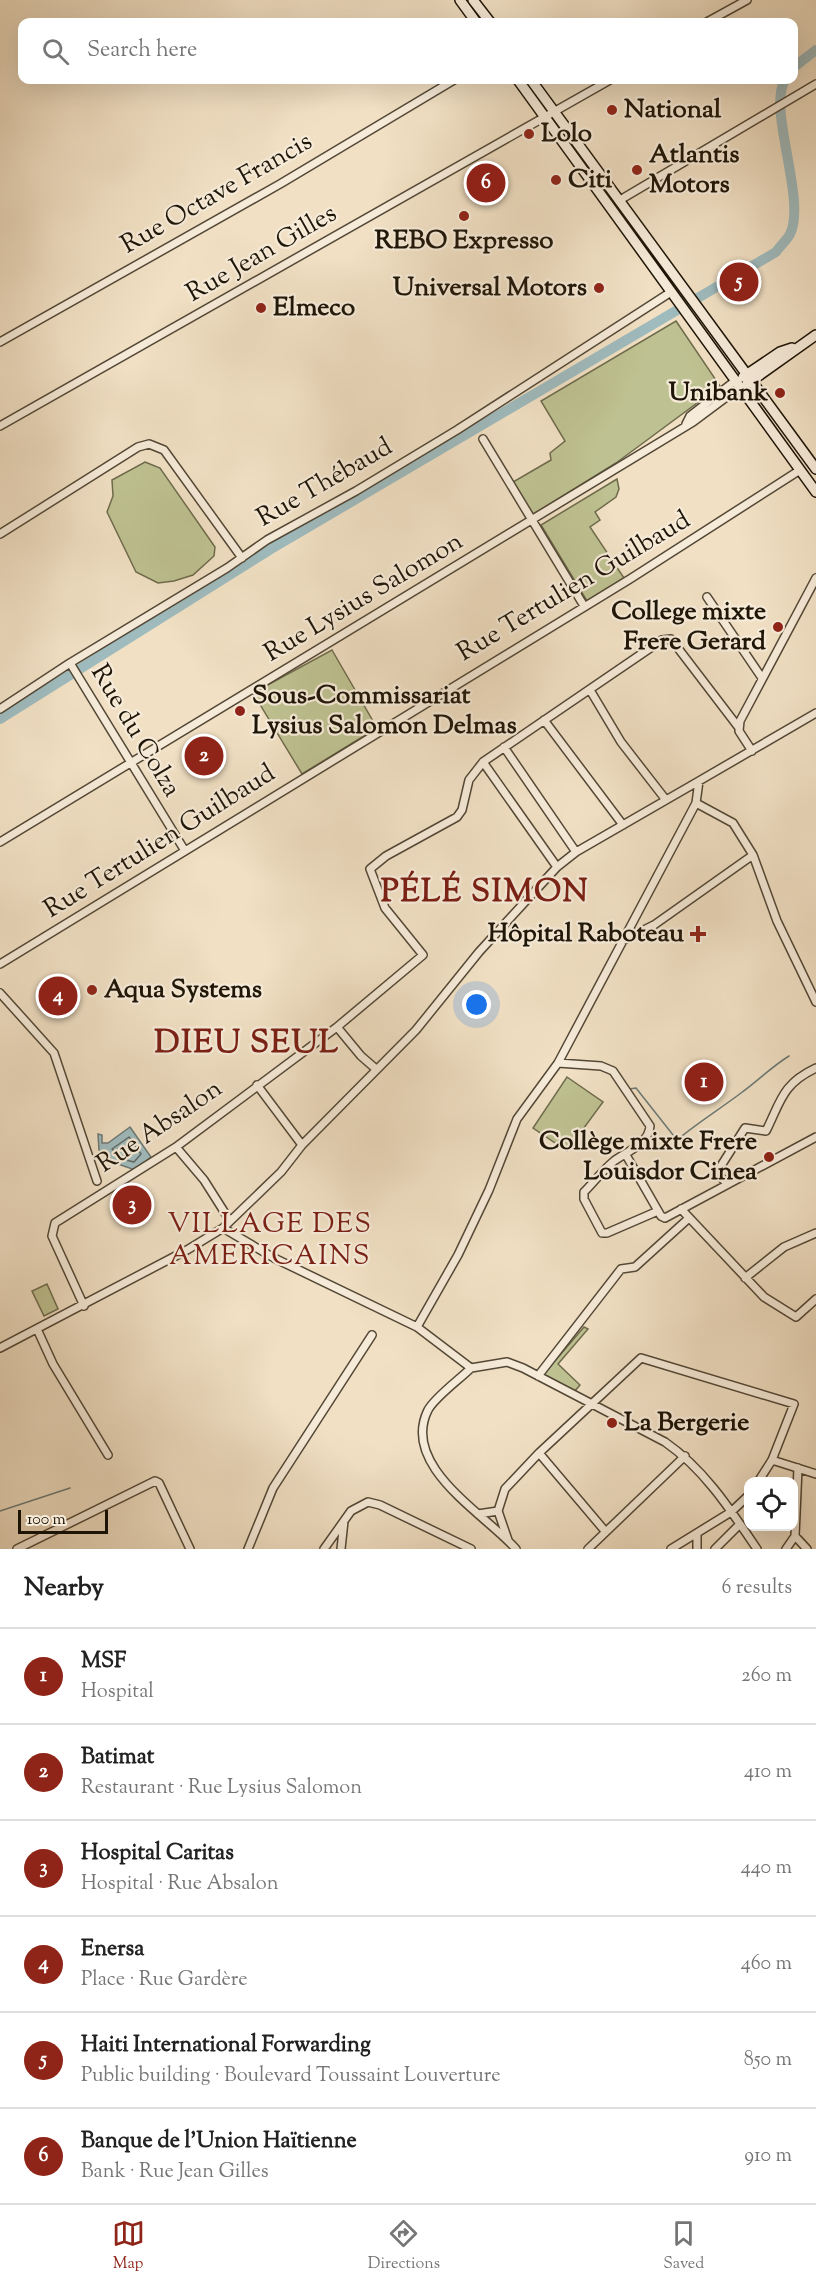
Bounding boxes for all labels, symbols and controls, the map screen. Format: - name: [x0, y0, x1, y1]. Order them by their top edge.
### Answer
- search box: [18, 18, 798, 84]
- icon: search: [39, 35, 72, 68]
- text: Search here: [87, 35, 197, 67]
- place label: National: [624, 92, 722, 129]
- marker: National: [605, 103, 619, 117]
- place label: Lolo: [541, 116, 592, 153]
- street label: Rue Octave Francis: [114, 124, 320, 264]
- marker: Lolo: [522, 127, 536, 141]
- place label: Atlantis Motors: [649, 137, 740, 204]
- pin: 6: [466, 160, 506, 206]
- place label: Citi: [568, 162, 613, 199]
- marker: Atlantis Motors: [630, 163, 644, 177]
- marker: Citi: [549, 173, 563, 187]
- street label: Rue Jean Gilles: [180, 196, 344, 312]
- marker: REBO Expresso: [457, 209, 471, 223]
- place label: REBO Expresso: [374, 223, 554, 260]
- pin: 5: [720, 260, 758, 304]
- place label: Universal Motors: [393, 270, 587, 307]
- marker: Universal Motors: [592, 281, 606, 295]
- place label: Elmeco: [273, 290, 355, 327]
- marker: Elmeco: [254, 301, 268, 315]
- place label: Unibank: [669, 375, 769, 412]
- marker: Unibank: [773, 386, 787, 400]
- street label: Rue Thébaud: [250, 429, 400, 537]
- street label: Rue Tertulien Guilbaud: [450, 502, 698, 671]
- street label: Rue Lysius Salomon: [258, 524, 470, 672]
- place label: College mixte Frere Gerard: [611, 594, 766, 661]
- marker: College mixte Frere Gerard: [771, 620, 785, 634]
- street label: Rue du Colza: [81, 658, 189, 804]
- place label: Sous-Commissariat Lysius Salomon Delmas: [252, 678, 517, 745]
- marker: Sous-Commissariat Lysius Salomon Delmas: [233, 704, 247, 718]
- pin: 2: [184, 734, 224, 778]
- street label: Rue Tertulien Guilbaud: [37, 756, 283, 928]
- district label: PÉLÉ SIMON: [381, 870, 589, 916]
- place label: Hôpital Raboteau: [488, 916, 684, 953]
- marker: Hôpital Raboteau: [689, 925, 707, 943]
- place label: Aqua Systems: [104, 972, 262, 1009]
- pin: 4: [38, 974, 78, 1018]
- marker: Aqua Systems: [85, 983, 99, 997]
- your location: [462, 990, 491, 1019]
- district label: DIEU SEUL: [154, 1021, 340, 1067]
- pin: 1: [684, 1060, 724, 1104]
- street label: Rue Absalon: [90, 1071, 230, 1183]
- place label: Collège mixte Frere Louisdor Cinea: [539, 1124, 757, 1191]
- marker: Collège mixte Frere Louisdor Cinea: [762, 1150, 776, 1164]
- pin: 3: [112, 1182, 152, 1228]
- district label: VILLAGE DES AMERICAINS: [168, 1205, 372, 1277]
- place label: La Bergerie: [624, 1405, 749, 1442]
- marker: La Bergerie: [605, 1416, 619, 1430]
- map controls: [744, 1477, 798, 1531]
- button: locate: [744, 1477, 798, 1531]
- scale bar: [18, 1507, 108, 1534]
- text: 100 m: [27, 1509, 66, 1532]
- text: Nearby: [24, 1570, 104, 1607]
- text: 6 results: [722, 1574, 792, 1603]
- text: MSF: [81, 1646, 126, 1678]
- text: 1: [40, 1662, 47, 1691]
- text: 260 m: [741, 1662, 792, 1691]
- text: Hospital: [81, 1678, 154, 1707]
- text: Batimat: [81, 1742, 154, 1774]
- text: 2: [39, 1758, 48, 1787]
- text: 410 m: [744, 1758, 792, 1787]
- text: Restaurant · Rue Lysius Salomon: [81, 1774, 362, 1803]
- text: Hospital Caritas: [81, 1838, 234, 1870]
- text: 3: [39, 1854, 48, 1883]
- text: 440 m: [741, 1854, 792, 1883]
- text: Hospital · Rue Absalon: [81, 1870, 279, 1899]
- text: Enersa: [81, 1934, 144, 1966]
- text: 4: [38, 1950, 49, 1979]
- text: 460 m: [741, 1950, 792, 1979]
- text: Place · Rue Gardère: [81, 1966, 248, 1995]
- text: Haiti International Forwarding: [81, 2030, 371, 2062]
- text: 5: [40, 2046, 47, 2075]
- text: 850 m: [744, 2046, 792, 2075]
- text: Public building · Boulevard Toussaint Louverture: [81, 2062, 500, 2091]
- text: Banque de l’Union Haïtienne: [81, 2126, 357, 2158]
- text: 6: [39, 2142, 48, 2171]
- text: 910 m: [744, 2142, 792, 2171]
- text: Bank · Rue Jean Gilles: [81, 2158, 269, 2187]
- tab: Map: [112, 2217, 145, 2276]
- tab: Directions: [368, 2217, 440, 2276]
- tab: Saved: [663, 2217, 704, 2276]

